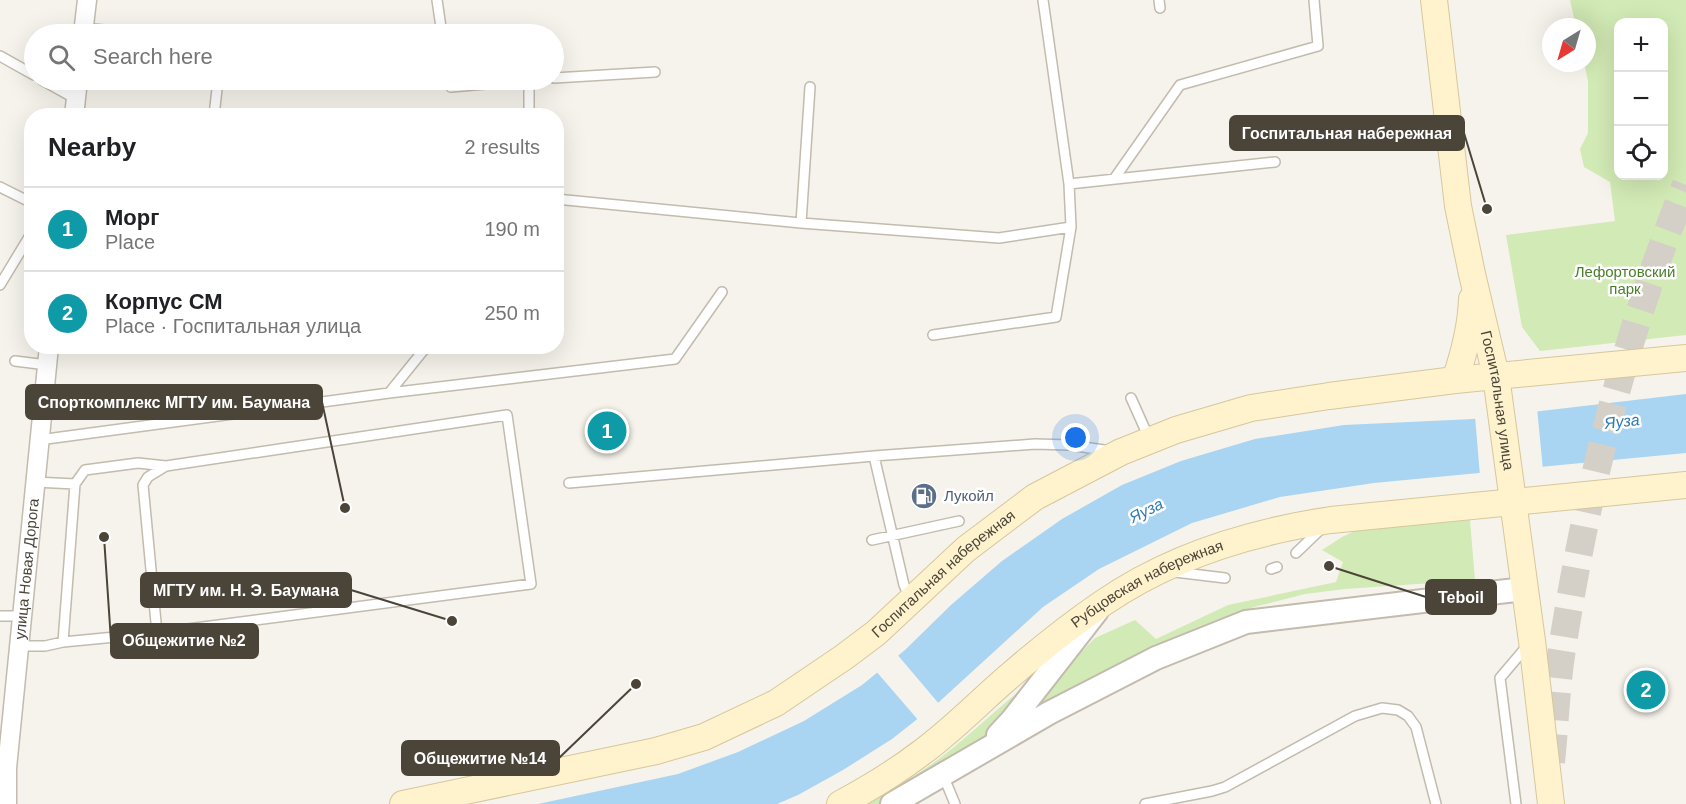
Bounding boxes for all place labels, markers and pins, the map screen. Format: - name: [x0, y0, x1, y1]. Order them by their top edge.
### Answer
- callout: Госпитальная набережная: [1230, 116, 1464, 150]
- callout: Спорткомплекс МГТУ им. Баумана: [26, 385, 322, 419]
- pin: 1: [588, 408, 626, 454]
- fuel station icon: Лукойл: [909, 481, 939, 511]
- place label: Лукойл: [944, 487, 994, 504]
- callout: МГТУ им. Н. Э. Баумана: [141, 573, 351, 607]
- callout: Teboil: [1426, 580, 1496, 614]
- callout: Общежитие №2: [111, 624, 258, 658]
- pin: 2: [1626, 668, 1666, 712]
- callout: Общежитие №14: [402, 741, 559, 775]

